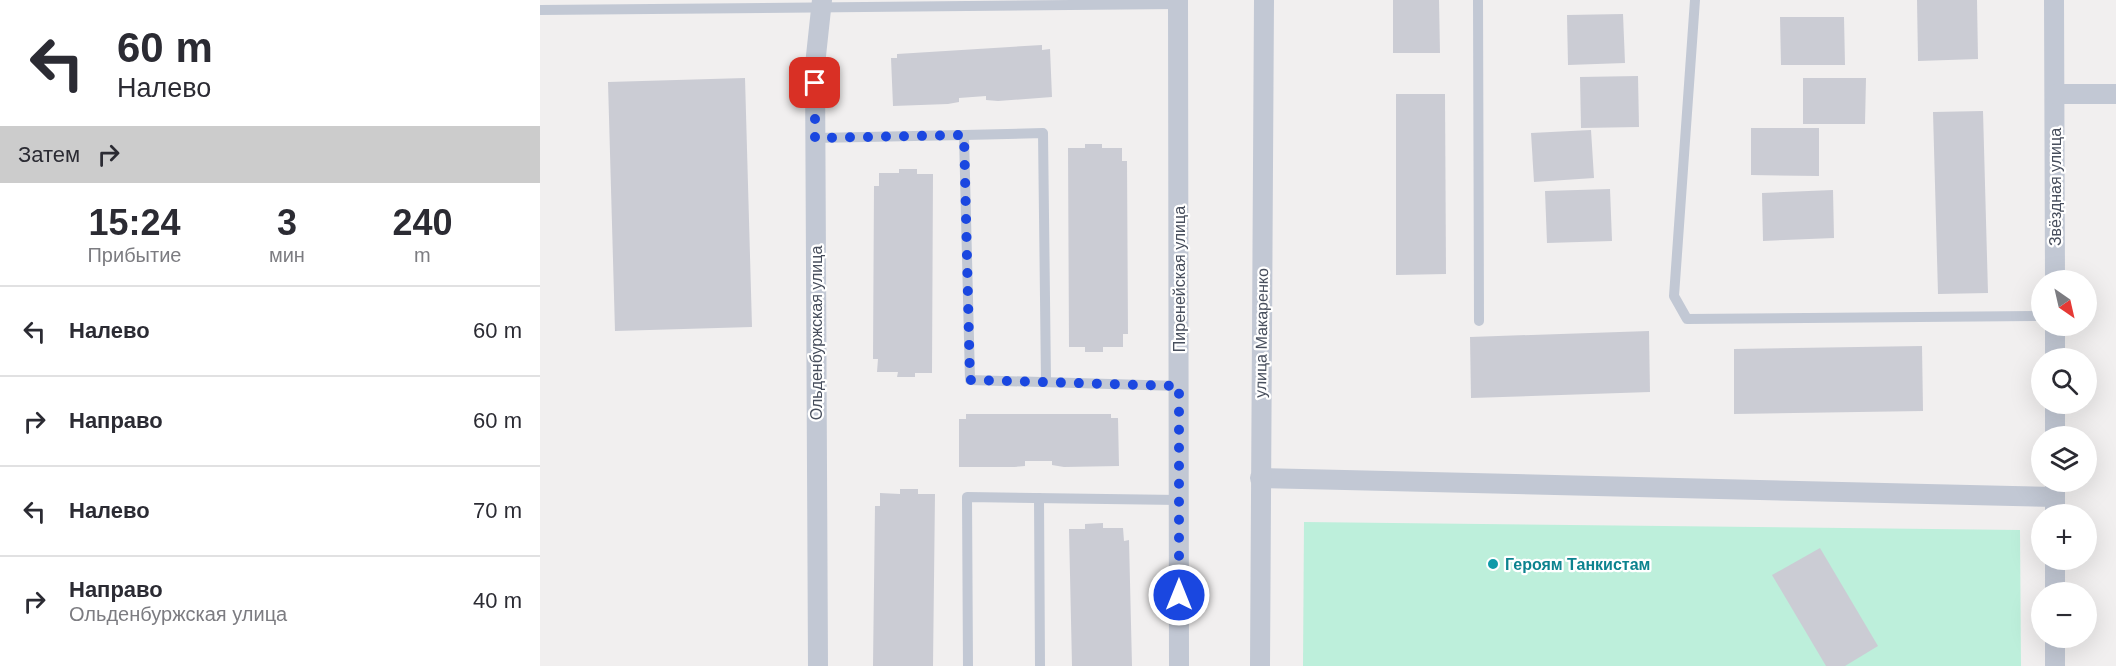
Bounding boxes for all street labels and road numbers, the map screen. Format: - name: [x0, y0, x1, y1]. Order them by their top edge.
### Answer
- street label: Звёздная улица: [2047, 128, 2064, 246]
- street label: Пиренейская улица: [1171, 206, 1188, 352]
- street label: Ольденбуржская улица: [808, 246, 825, 420]
- street label: улица Макаренко: [1252, 268, 1271, 398]

